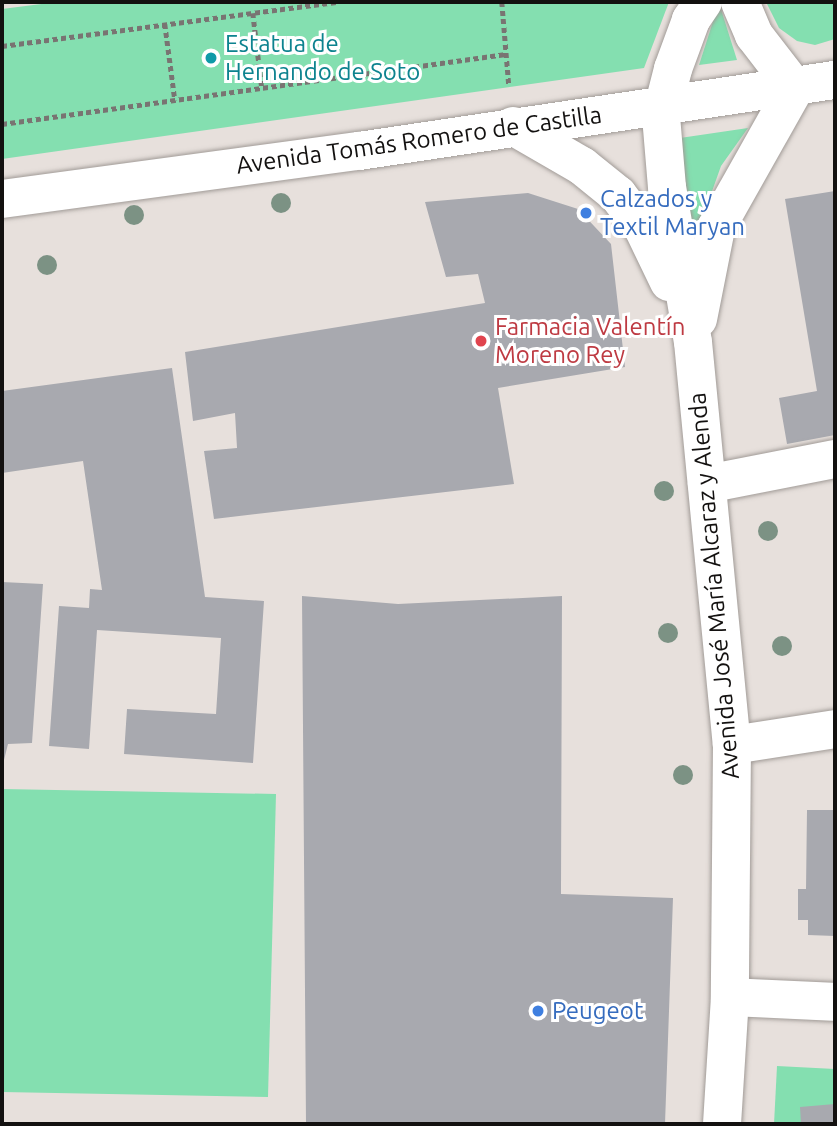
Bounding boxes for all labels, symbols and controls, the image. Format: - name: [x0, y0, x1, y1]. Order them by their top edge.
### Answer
- place label: Estatua de Hernando de Soto: [225, 30, 420, 86]
- marker: Estatua de Hernando de Soto: [203, 50, 219, 66]
- street label: Avenida Tomás Romero de Castilla: [234, 100, 604, 180]
- place label: Calzados y Textil Maryan: [600, 185, 745, 241]
- marker: Calzados y Textil Maryan: [578, 205, 594, 221]
- place label: Farmacia Valentín Moreno Rey: [495, 313, 685, 369]
- marker: Farmacia Valentín Moreno Rey: [473, 333, 489, 349]
- street label: Avenida José María Alcaraz y Alenda: [683, 391, 745, 781]
- place label: Peugeot: [552, 997, 643, 1025]
- marker: Peugeot: [530, 1003, 546, 1019]

